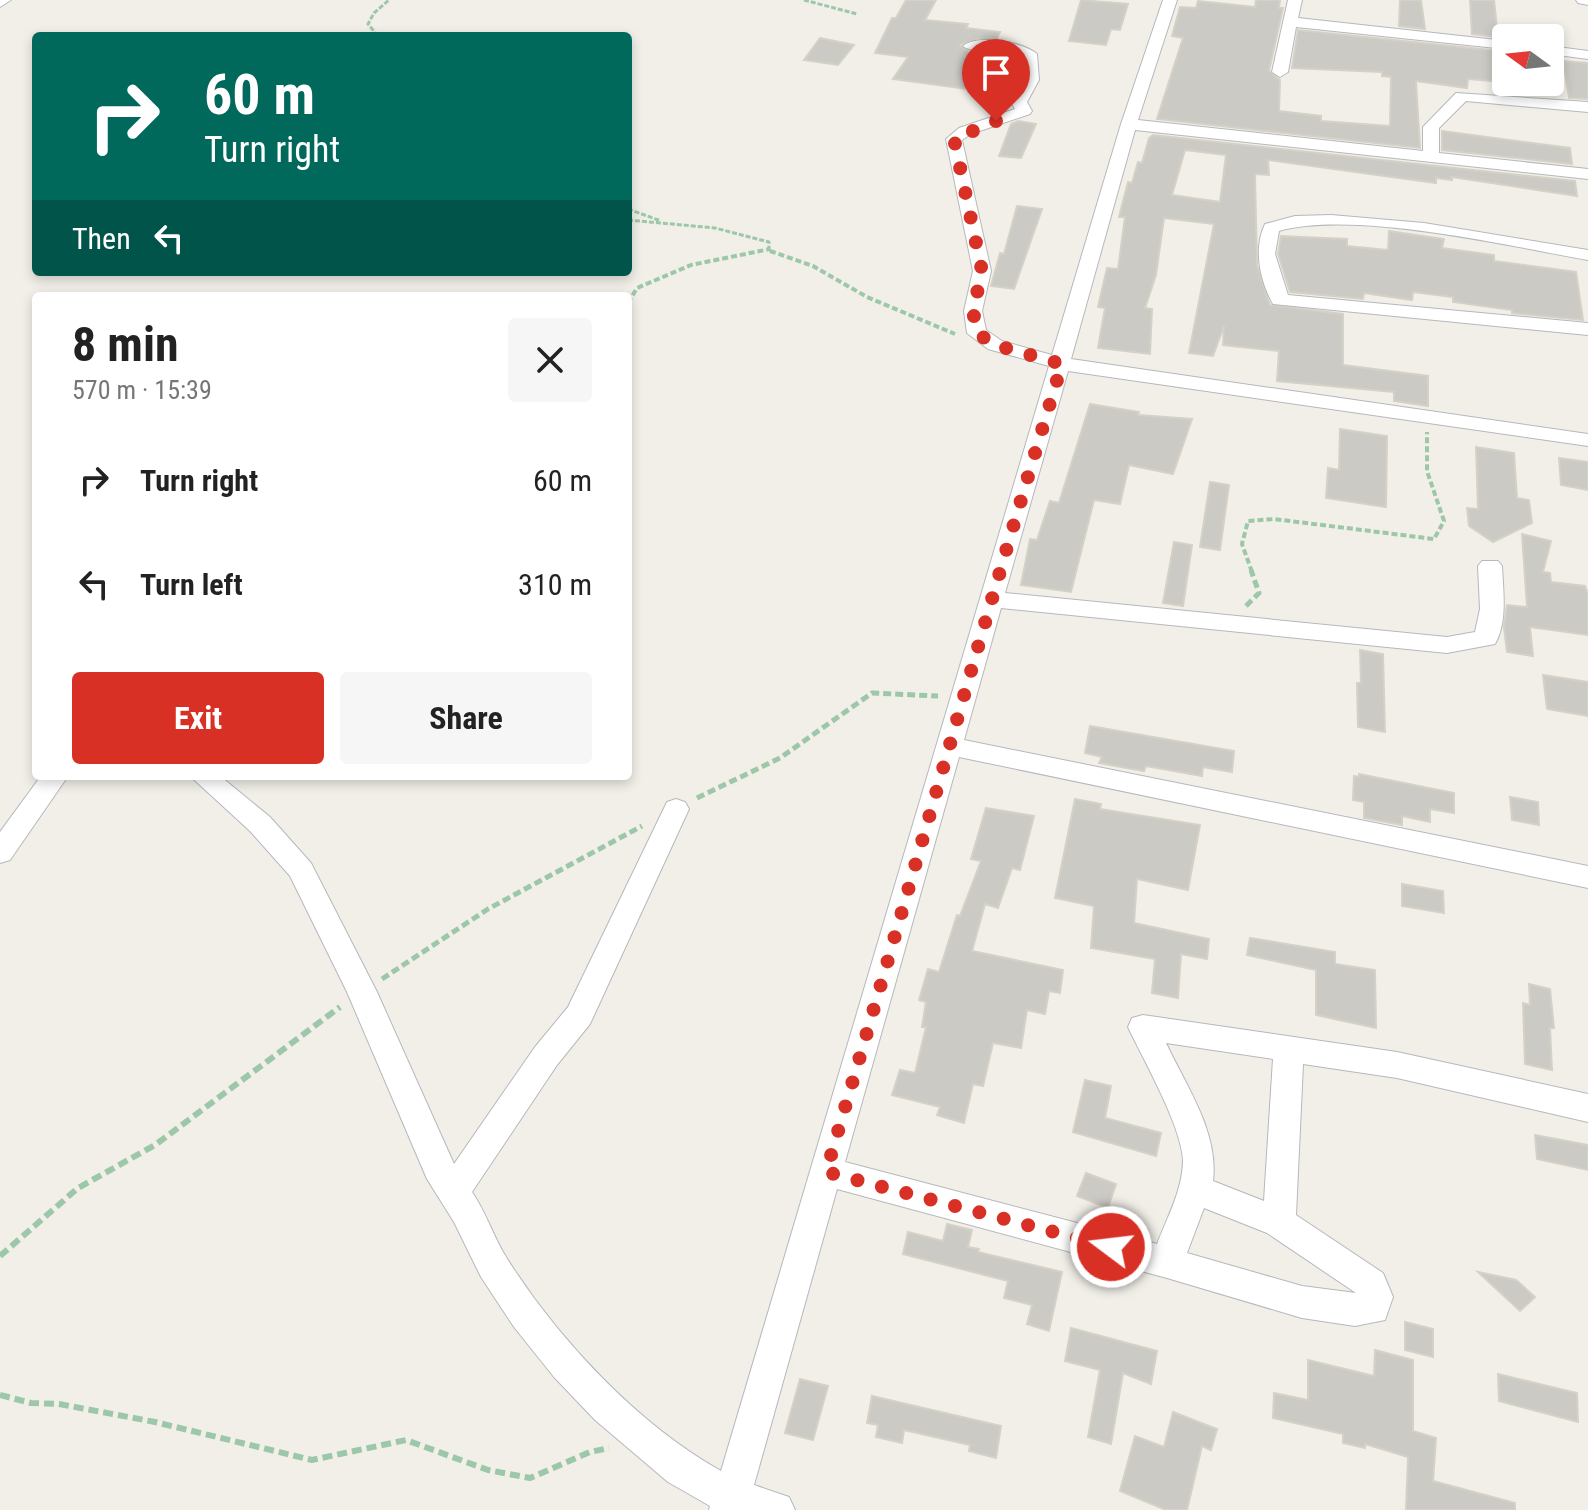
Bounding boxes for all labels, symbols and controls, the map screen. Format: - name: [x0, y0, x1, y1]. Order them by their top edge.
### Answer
- north arrow: [1492, 24, 1564, 96]
- map controls: [1492, 24, 1564, 96]
- pin: [962, 39, 1030, 121]
- icon: arrive: [974, 51, 1018, 95]
- text: 60 m: [204, 62, 315, 128]
- icon: right: [72, 64, 176, 168]
- text: Turn right: [204, 129, 340, 171]
- icon: left: [147, 216, 191, 260]
- text: Then: [72, 221, 131, 256]
- text: 8 min: [72, 316, 179, 373]
- button: close: [508, 318, 592, 402]
- text: 570 m · 15:39: [72, 375, 212, 405]
- icon: right: [72, 458, 116, 502]
- text: Turn right: [140, 463, 258, 498]
- text: 60 m: [533, 463, 592, 498]
- icon: left: [72, 562, 116, 606]
- text: Turn left: [140, 567, 243, 602]
- text: 310 m: [518, 567, 592, 602]
- button: Exit: [72, 672, 324, 764]
- button: Share: [340, 672, 592, 764]
- position arrow: [1069, 1205, 1153, 1289]

